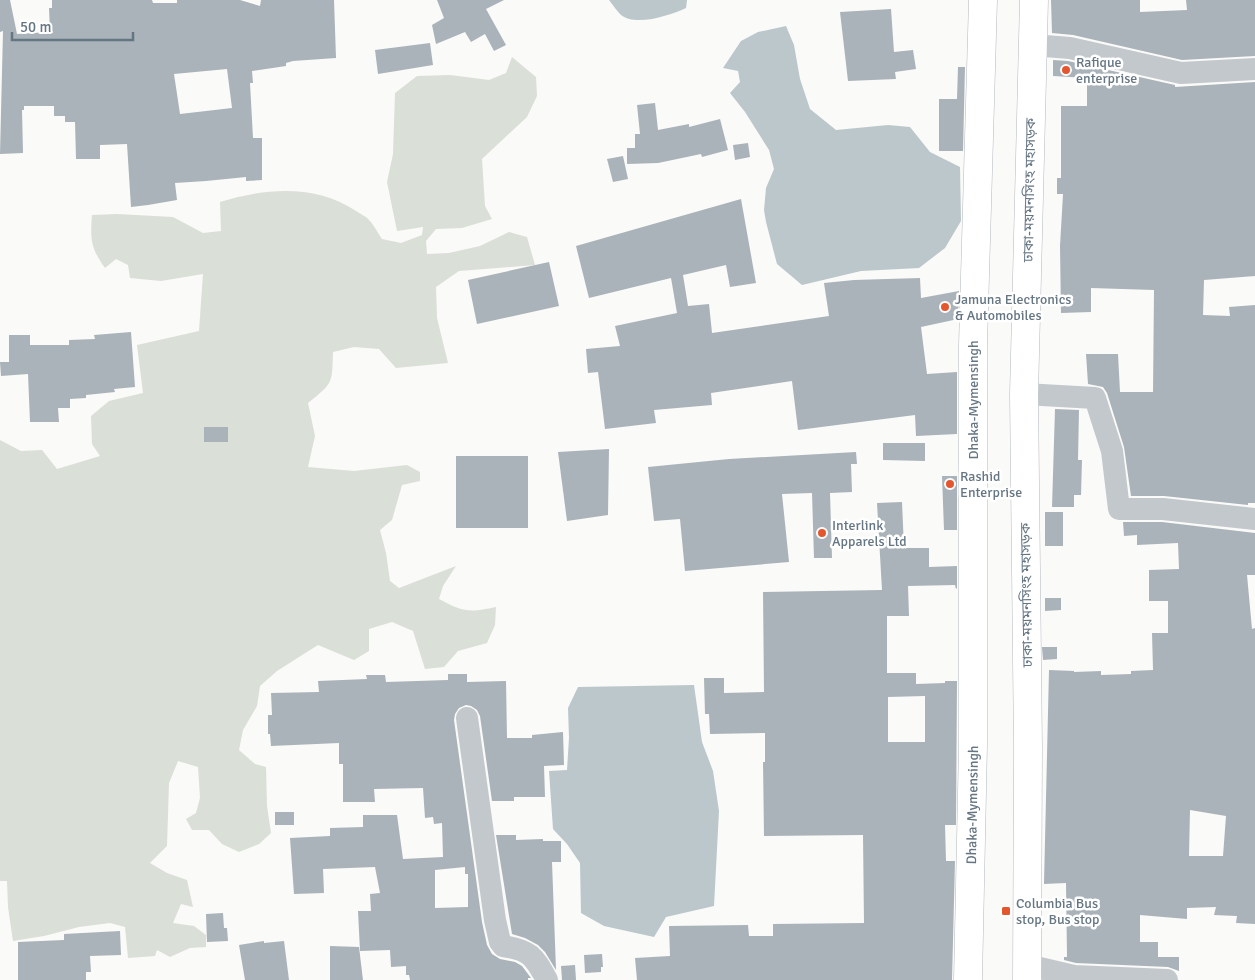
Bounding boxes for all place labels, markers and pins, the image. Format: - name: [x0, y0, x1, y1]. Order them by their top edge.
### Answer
- place label: Rafique enterprise: [1076, 54, 1137, 87]
- marker: Rafique enterprise: [1060, 64, 1072, 76]
- place label: Jamuna Electronics & Automobiles: [955, 291, 1071, 324]
- marker: Jamuna Electronics & Automobiles: [939, 301, 951, 313]
- place label: Rashid Enterprise: [960, 468, 1022, 501]
- marker: Rashid Enterprise: [944, 478, 956, 490]
- place label: Interlink Apparels Ltd: [832, 517, 907, 550]
- marker: Interlink Apparels Ltd: [816, 527, 828, 539]
- place label: Columbia Bus stop, Bus stop: [1016, 895, 1099, 928]
- marker: Columbia Bus stop, Bus stop: [1000, 905, 1012, 917]

